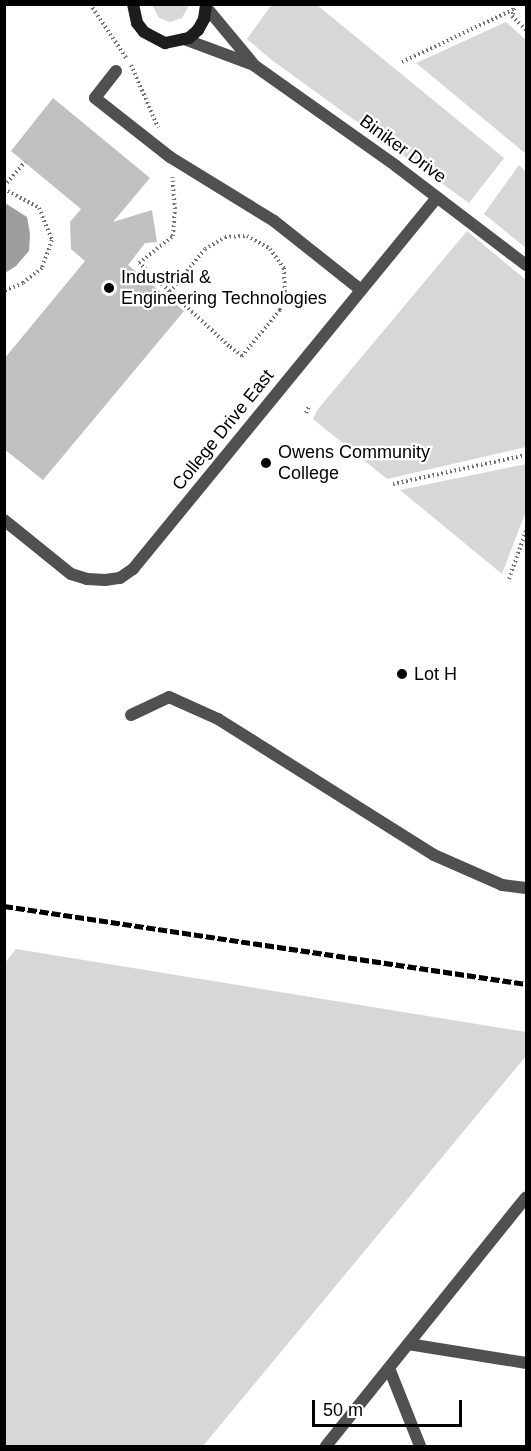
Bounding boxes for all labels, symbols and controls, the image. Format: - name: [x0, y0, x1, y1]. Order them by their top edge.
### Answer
- street label: Biniker Drive: [355, 110, 451, 188]
- place label: Industrial & Engineering Technologies: [121, 267, 327, 310]
- marker: Industrial & Engineering Technologies: [102, 281, 116, 295]
- street label: College Drive East: [168, 365, 278, 495]
- place label: Owens Community College: [278, 442, 430, 484]
- marker: Owens Community College: [259, 456, 273, 470]
- place label: Lot H: [414, 663, 457, 685]
- marker: Lot H: [395, 667, 409, 681]
- scale bar: [315, 1388, 465, 1426]
- text: 50 m: [323, 1400, 363, 1420]

